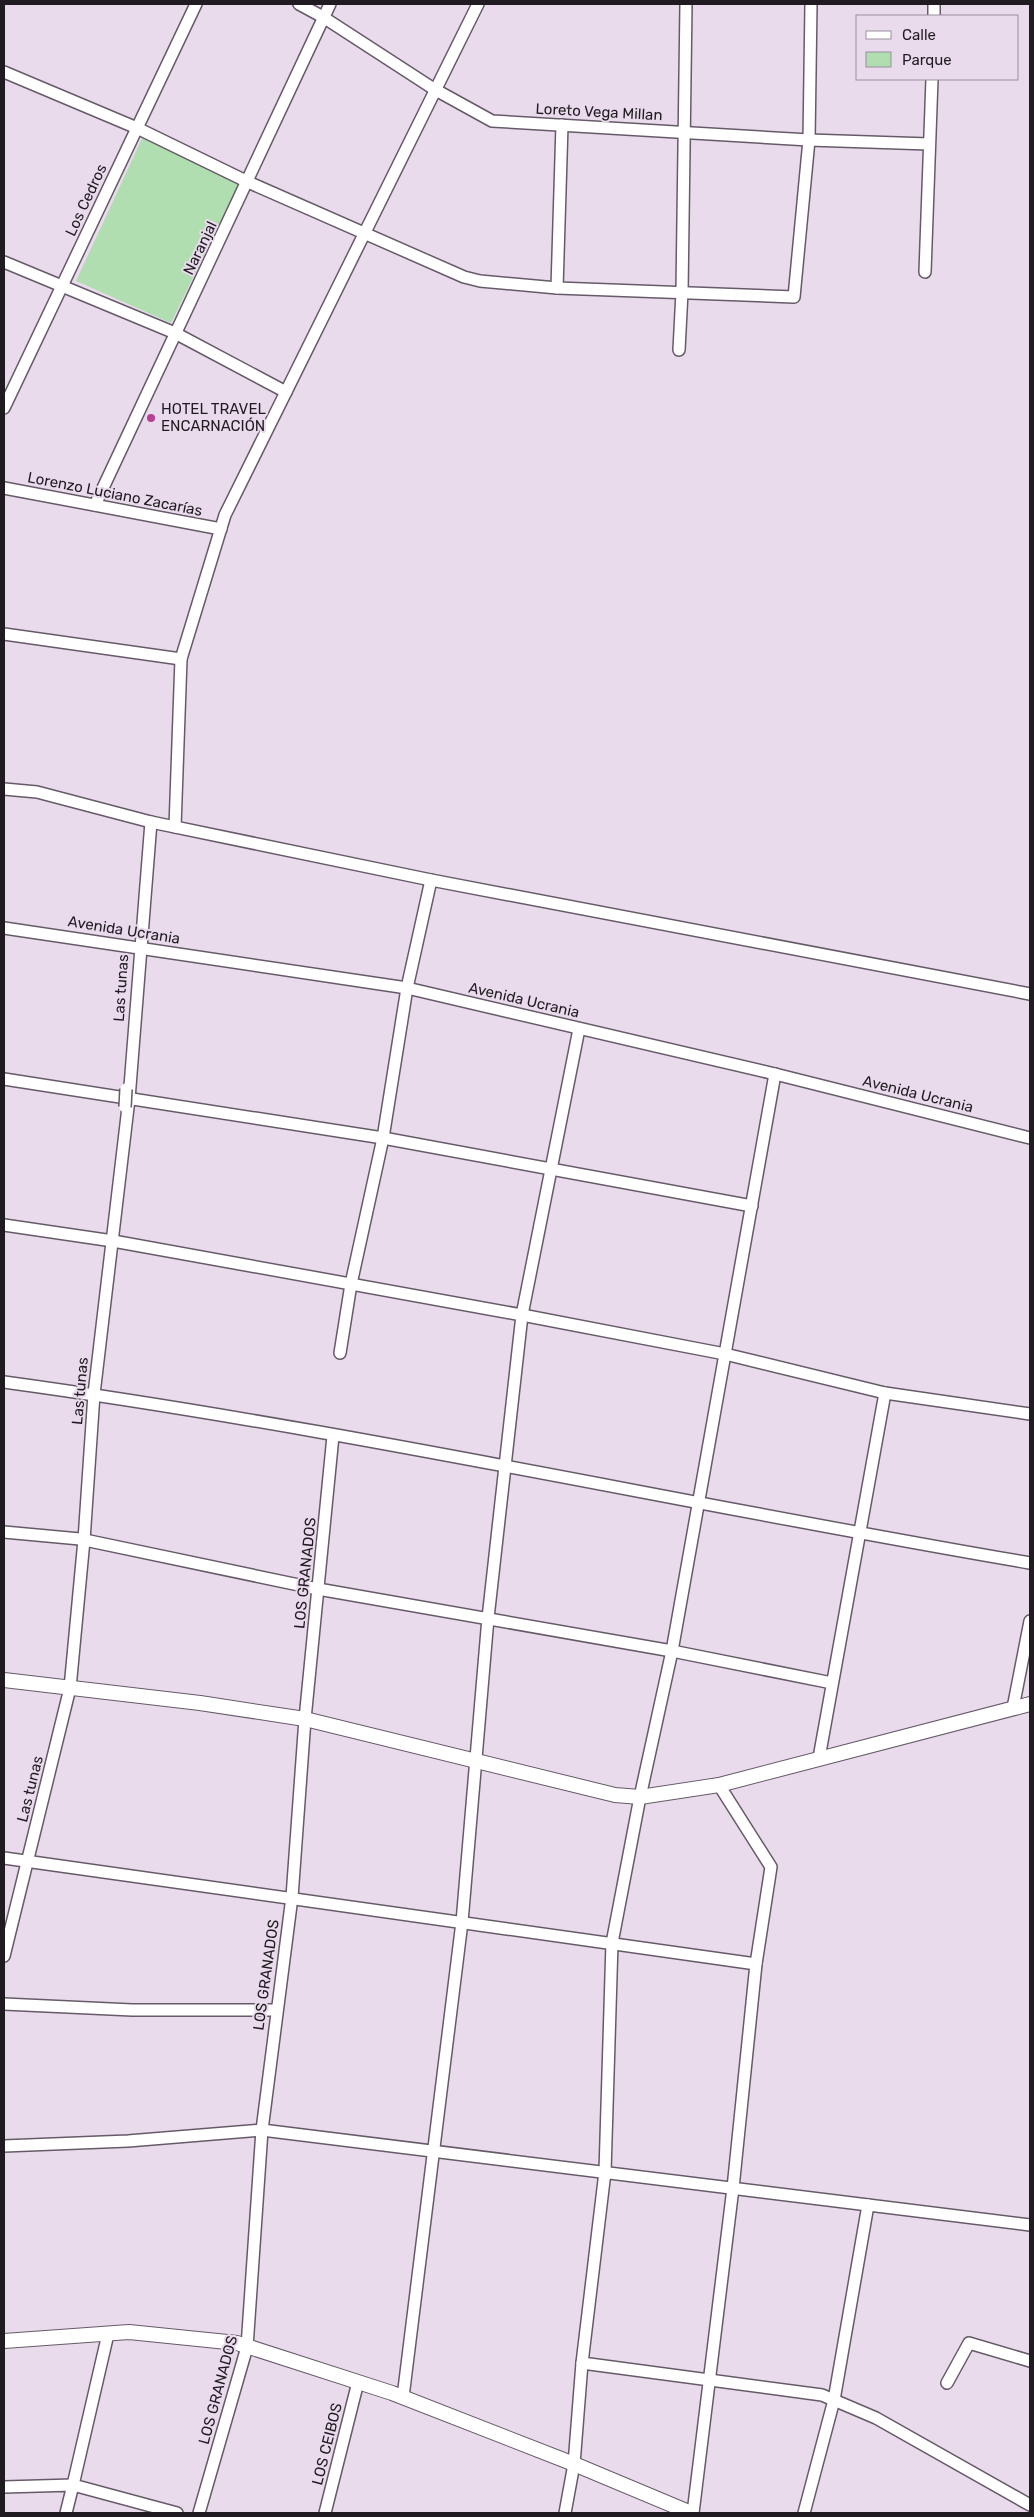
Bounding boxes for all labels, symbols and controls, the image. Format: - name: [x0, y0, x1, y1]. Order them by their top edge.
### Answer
- legend: [856, 15, 1019, 80]
- text: Calle: [902, 26, 936, 44]
- text: Parque: [902, 51, 952, 69]
- street label: Loreto Vega Millan: [535, 100, 663, 124]
- street label: Los Cedros: [61, 161, 111, 239]
- street label: Naranjal: [179, 218, 221, 278]
- place label: HOTEL TRAVEL ENCARNACIÓN: [161, 400, 267, 435]
- marker: HOTEL TRAVEL ENCARNACIÓN: [145, 412, 157, 424]
- street label: Lorenzo Luciano Zacarías: [26, 468, 204, 520]
- street label: Avenida Ucrania: [67, 912, 181, 948]
- street label: Las tunas: [110, 953, 132, 1022]
- street label: Avenida Ucrania: [467, 978, 581, 1022]
- street label: Avenida Ucrania: [861, 1072, 975, 1116]
- street label: Las tunas: [68, 1356, 92, 1425]
- street label: LOS GRANADOS: [290, 1516, 320, 1630]
- street label: Las tunas: [13, 1754, 47, 1824]
- street label: LOS GRANADOS: [249, 1918, 283, 2032]
- street label: LOS GRANADOS: [195, 2334, 241, 2446]
- street label: LOS CEIBOS: [308, 2401, 346, 2487]

